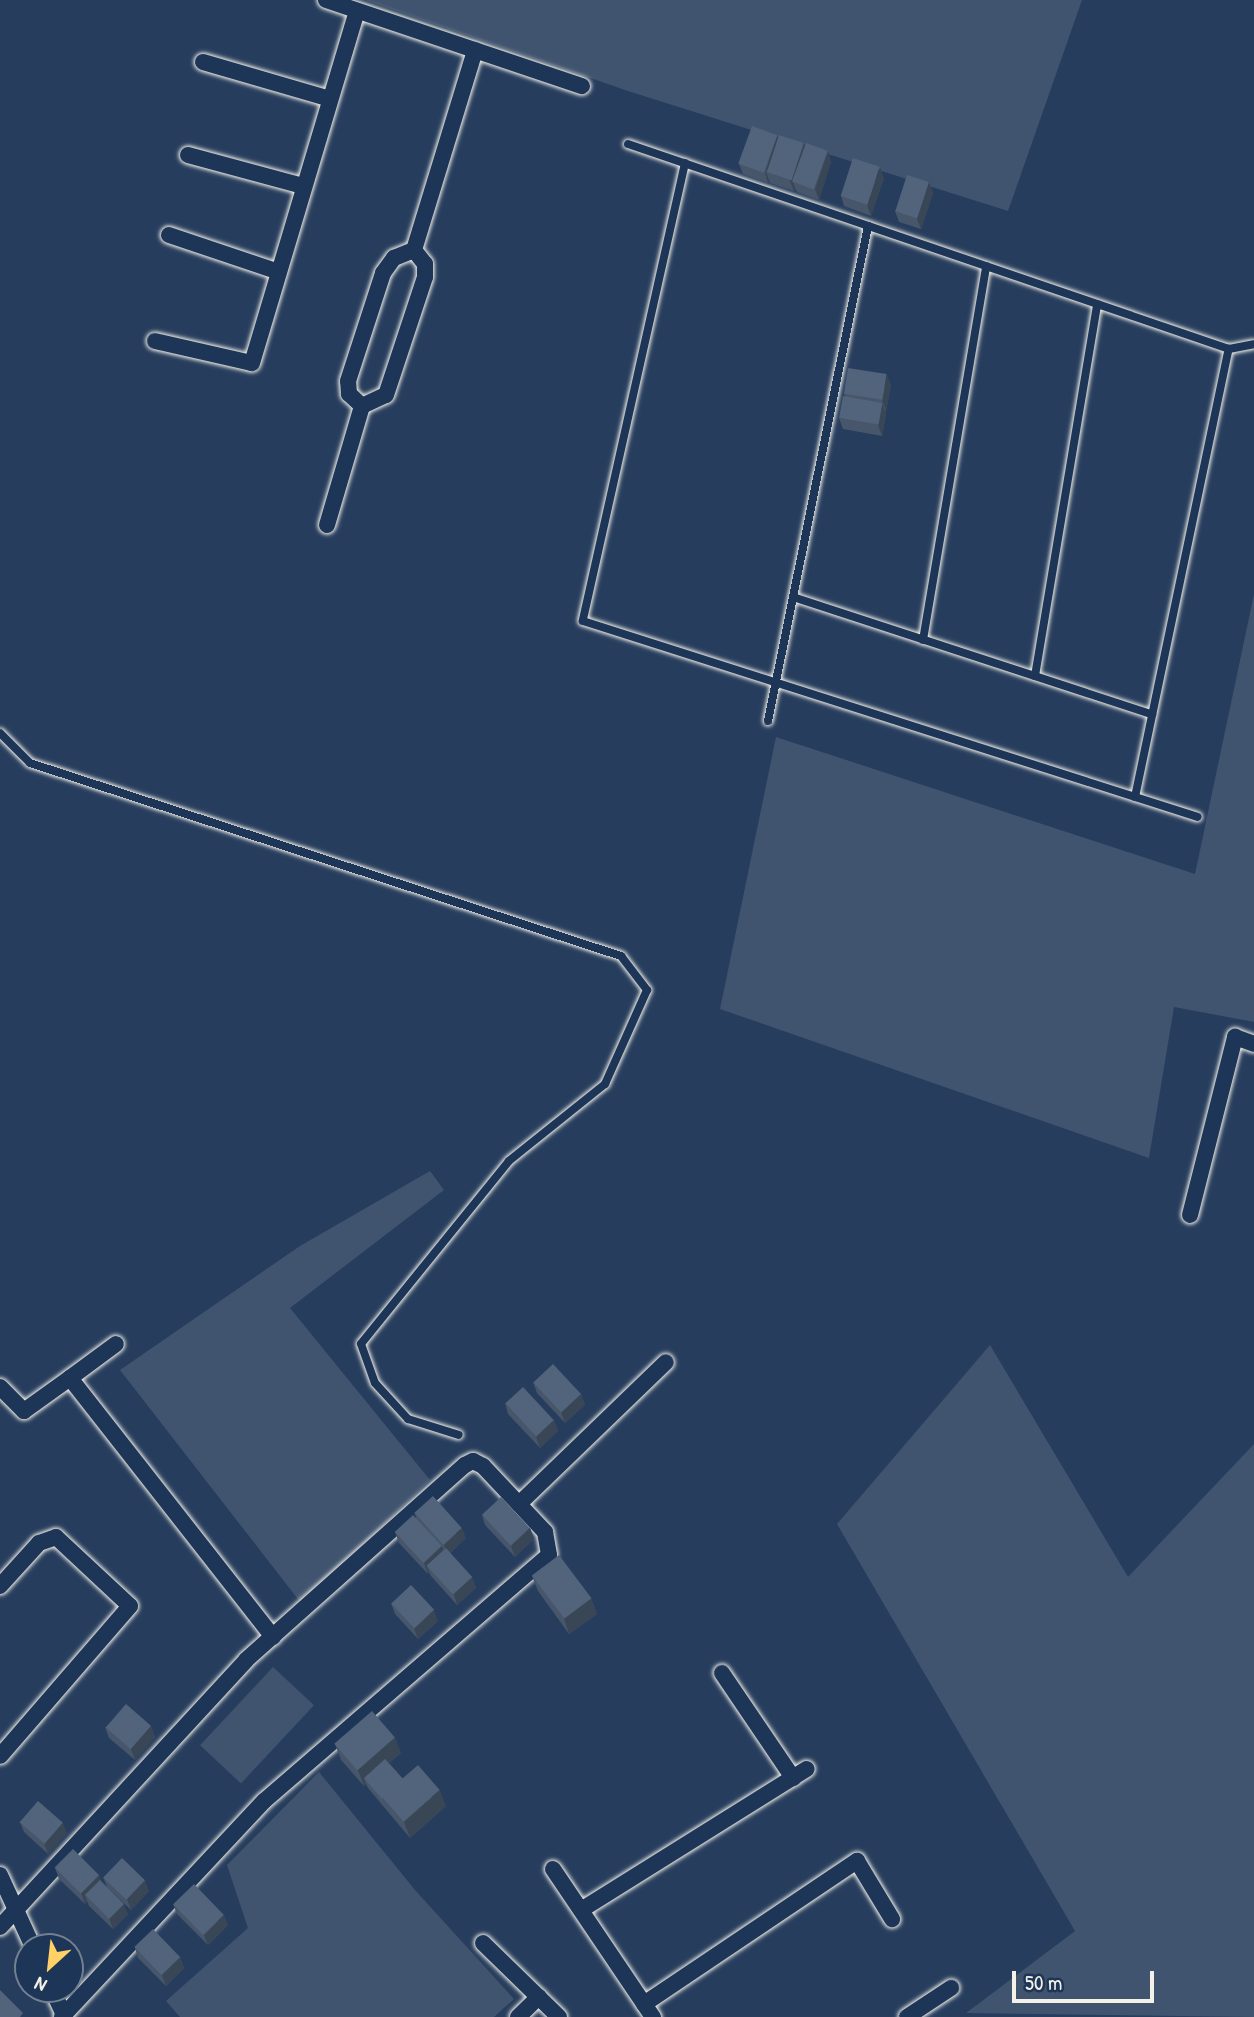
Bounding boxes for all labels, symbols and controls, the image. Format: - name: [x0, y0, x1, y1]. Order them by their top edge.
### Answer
- north arrow: [14, 1933, 84, 2003]
- scale bar: [1016, 1958, 1158, 2002]
- text: 50 m: [1025, 1968, 1062, 1997]
- text: N: [30, 1971, 51, 1999]

